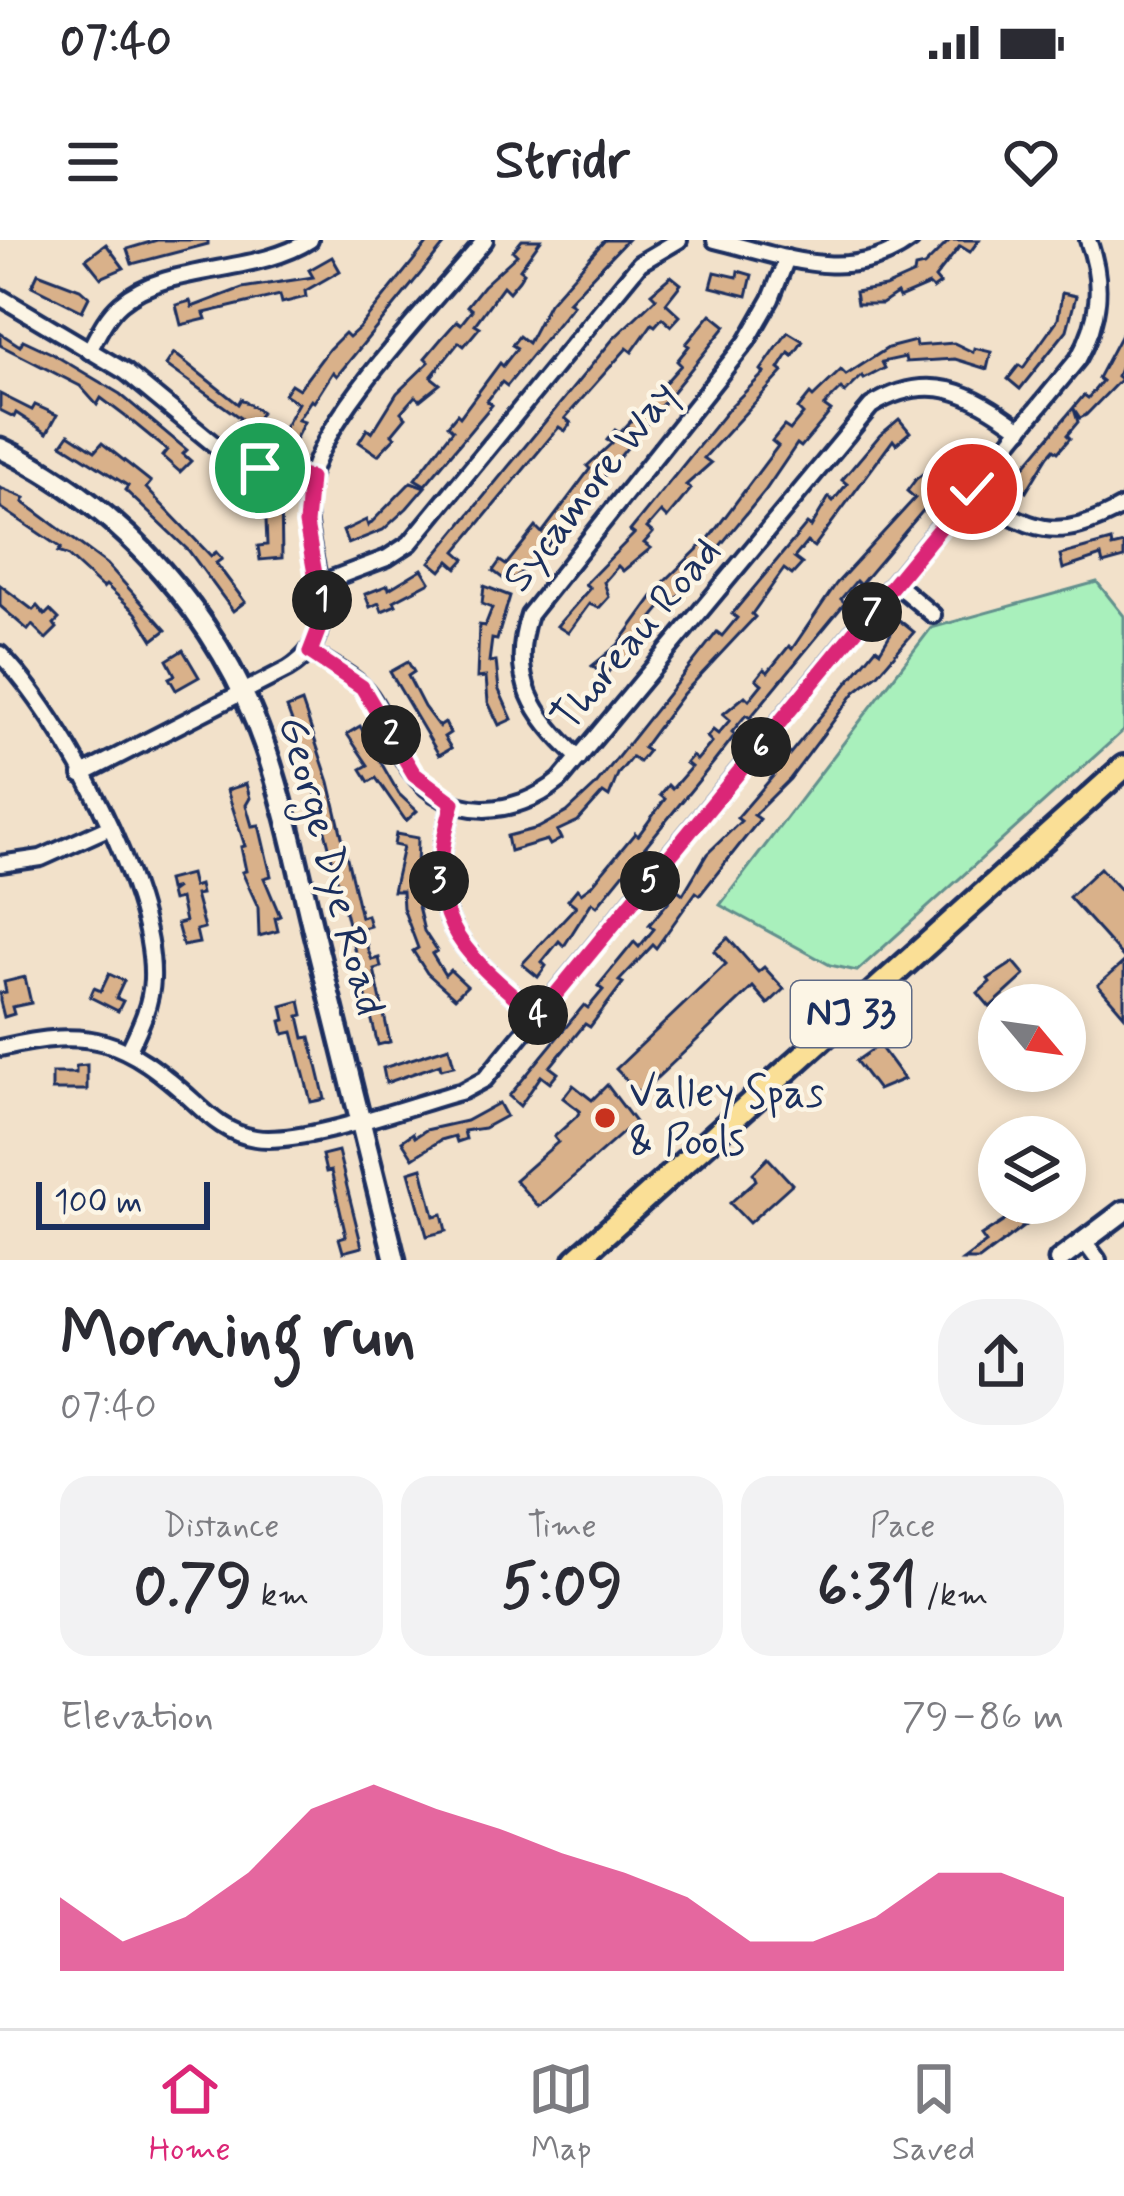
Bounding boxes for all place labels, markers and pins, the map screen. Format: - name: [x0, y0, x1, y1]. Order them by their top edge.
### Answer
- pin: [209, 417, 311, 519]
- pin: [921, 438, 1023, 540]
- pin: 1: [292, 570, 352, 630]
- pin: 7: [842, 582, 902, 642]
- pin: 2: [361, 705, 421, 765]
- pin: 6: [731, 717, 791, 777]
- pin: 3: [409, 851, 469, 911]
- pin: 5: [620, 851, 680, 911]
- pin: 4: [508, 985, 568, 1045]
- place label: Valley Spas & Pools: [629, 1067, 824, 1170]
- marker: Valley Spas & Pools: [592, 1105, 618, 1131]

